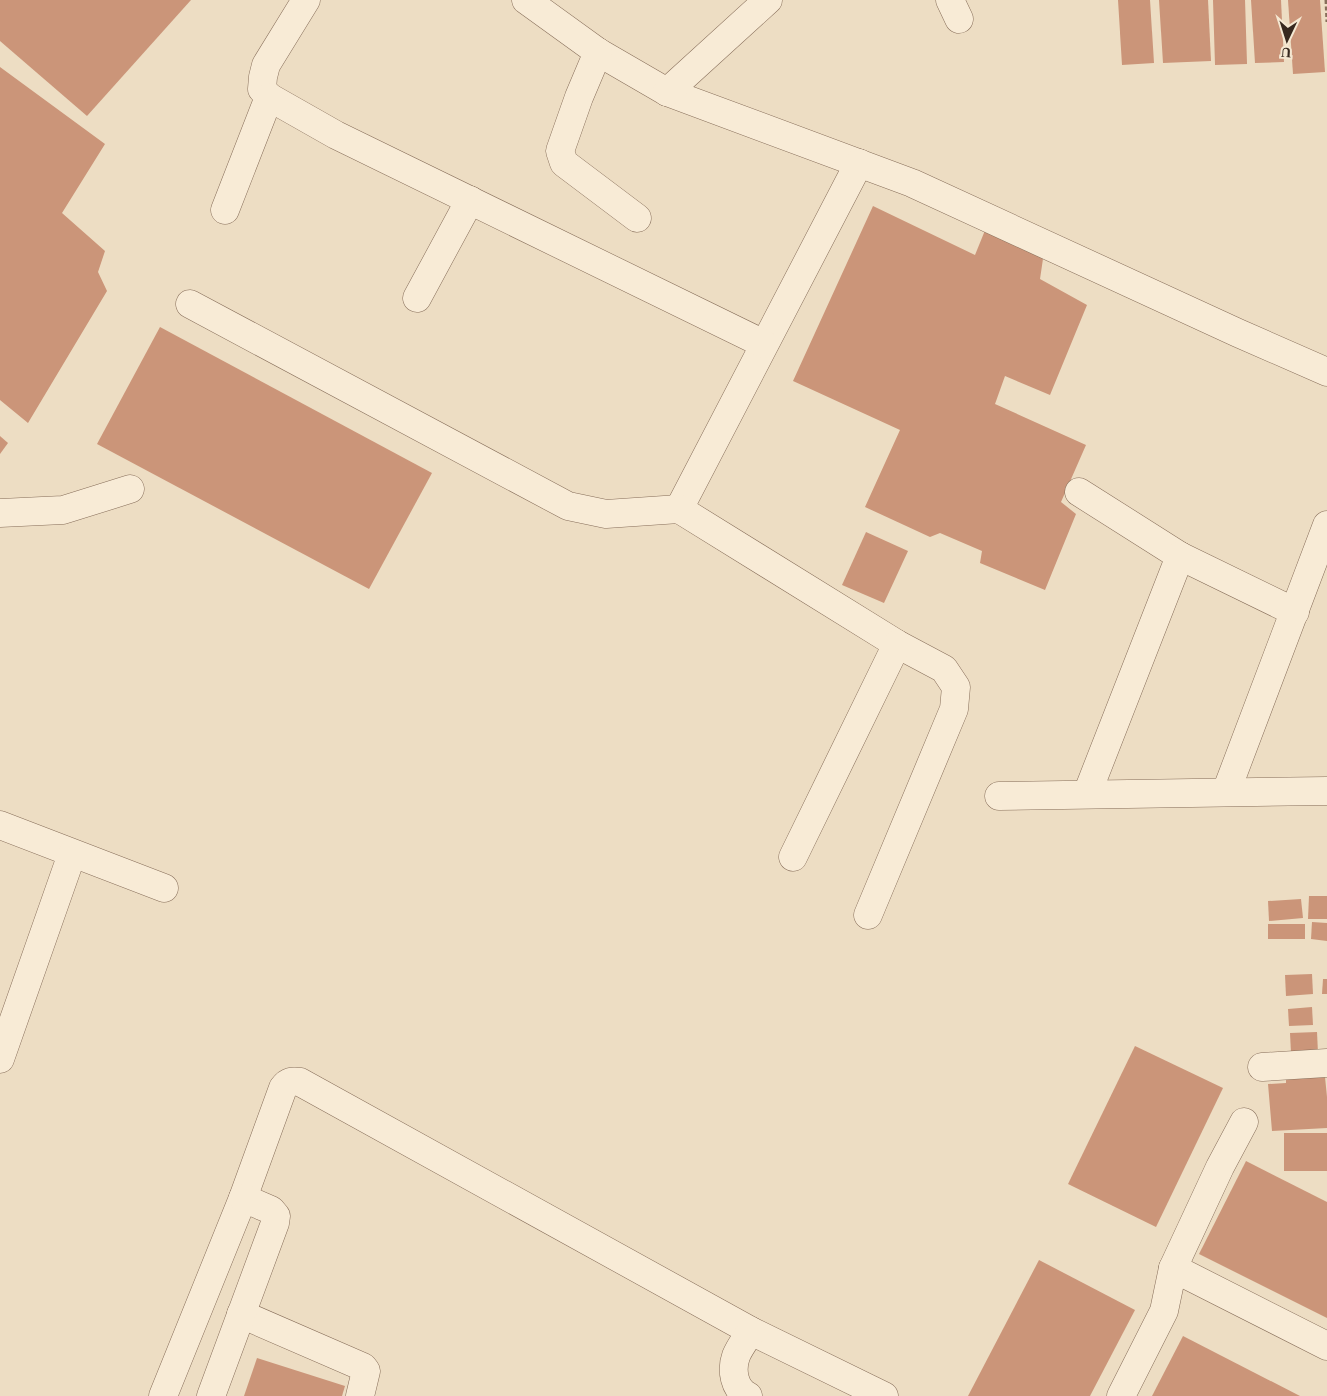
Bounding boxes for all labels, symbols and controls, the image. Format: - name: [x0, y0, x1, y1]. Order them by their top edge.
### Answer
- north arrow: [1262, 15, 1312, 65]
- text: U: [1281, 45, 1292, 60]

